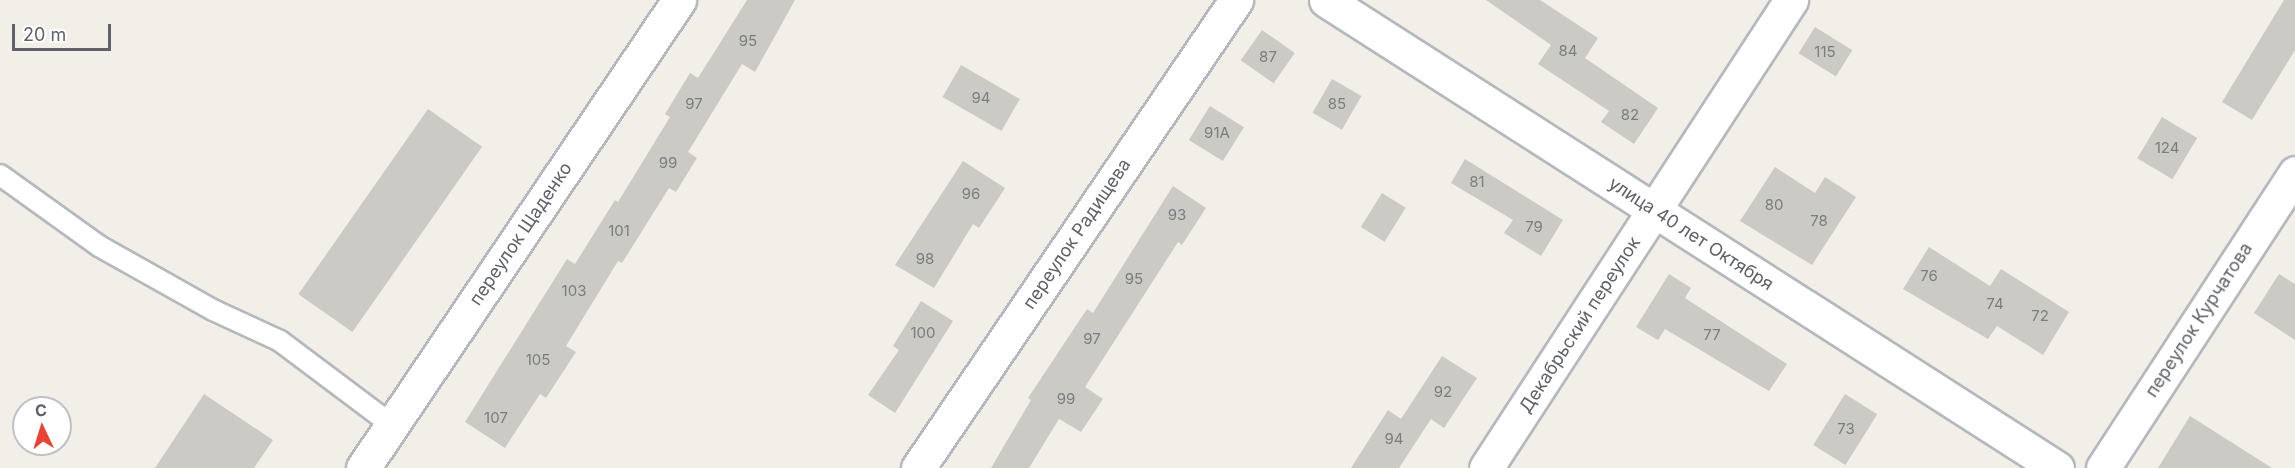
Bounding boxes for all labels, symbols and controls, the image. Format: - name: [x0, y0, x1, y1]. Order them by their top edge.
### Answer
- scale bar: [15, 12, 114, 50]
- text: 20 m: [23, 24, 66, 45]
- house number: 95: [739, 32, 757, 50]
- house number: 84: [1559, 42, 1577, 60]
- house number: 115: [1814, 43, 1836, 61]
- house number: 87: [1259, 48, 1277, 66]
- house number: 94: [972, 89, 990, 107]
- house number: 97: [685, 95, 703, 113]
- house number: 85: [1328, 95, 1346, 113]
- house number: 82: [1621, 106, 1639, 124]
- house number: 91А: [1204, 124, 1230, 142]
- house number: 124: [2155, 139, 2179, 157]
- house number: 99: [659, 154, 677, 172]
- street label: переулок Радищева: [1019, 155, 1135, 313]
- street label: переулок Щаденко: [465, 158, 577, 310]
- house number: 81: [1469, 173, 1485, 191]
- street label: улица 40 лет Октября: [1605, 173, 1777, 295]
- house number: 96: [962, 185, 980, 203]
- house number: 80: [1765, 196, 1783, 214]
- house number: 93: [1168, 206, 1186, 224]
- house number: 78: [1810, 212, 1828, 230]
- house number: 79: [1525, 218, 1543, 236]
- house number: 101: [608, 222, 630, 240]
- street label: Декабрьский переулок: [1515, 233, 1645, 417]
- street label: переулок Курчатова: [2141, 239, 2257, 401]
- house number: 98: [916, 250, 934, 268]
- house number: 76: [1920, 267, 1938, 285]
- house number: 95: [1125, 270, 1143, 288]
- house number: 103: [562, 282, 586, 300]
- house number: 74: [1986, 295, 2004, 313]
- house number: 72: [2031, 307, 2049, 325]
- house number: 100: [910, 324, 936, 342]
- house number: 77: [1703, 326, 1721, 344]
- house number: 97: [1083, 330, 1101, 348]
- house number: 105: [526, 351, 550, 369]
- house number: 92: [1434, 383, 1452, 401]
- house number: 99: [1057, 390, 1075, 408]
- north arrow: [12, 396, 72, 456]
- text: С: [34, 400, 47, 420]
- house number: 107: [484, 409, 508, 427]
- house number: 73: [1837, 420, 1855, 438]
- house number: 94: [1385, 430, 1403, 448]

